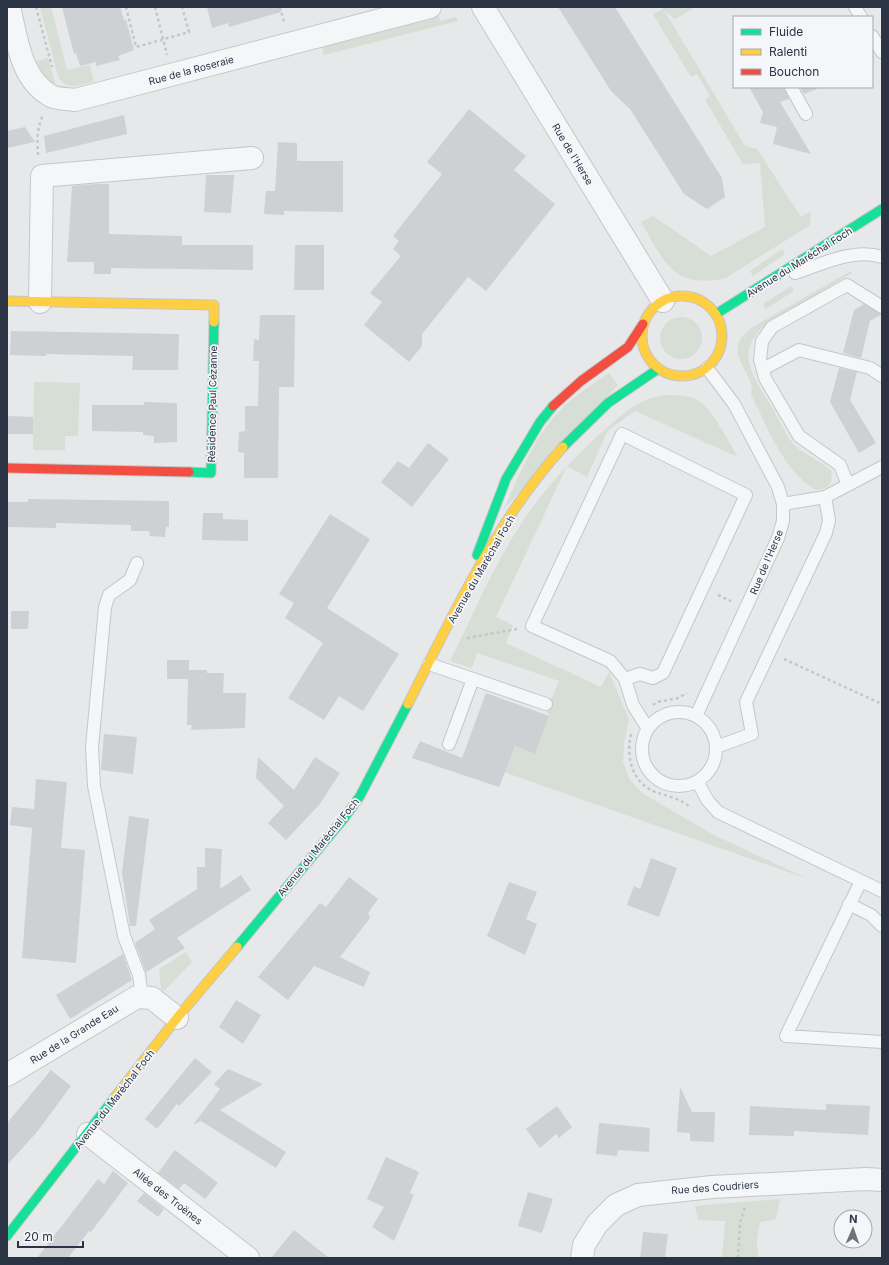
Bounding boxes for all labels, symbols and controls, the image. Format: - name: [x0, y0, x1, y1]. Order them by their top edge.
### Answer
- legend: [733, 16, 873, 88]
- text: Fluide: [769, 24, 803, 39]
- text: Ralenti: [769, 44, 807, 59]
- street label: Rue de la Roseraie: [147, 53, 235, 87]
- text: Bouchon: [769, 64, 819, 79]
- street label: Rue de l'Herse: [550, 121, 596, 187]
- street label: Avenue du Maréchal Foch: [744, 224, 854, 300]
- street label: Résidence Paul Cézanne: [205, 345, 219, 463]
- street label: Avenue du Maréchal Foch: [445, 513, 517, 625]
- street label: Rue de l'Herse: [747, 528, 785, 596]
- street label: Avenue du Maréchal Foch: [275, 796, 361, 898]
- street label: Rue de la Grande Eau: [28, 1002, 120, 1066]
- street label: Avenue du Maréchal Foch: [72, 1047, 156, 1151]
- street label: Allée des Troënes: [131, 1165, 205, 1227]
- street label: Rue des Coudriers: [671, 1178, 759, 1196]
- north arrow: [833, 1209, 873, 1249]
- text: N: [849, 1212, 858, 1226]
- scale bar: [18, 1223, 83, 1249]
- text: 20 m: [24, 1229, 53, 1244]

